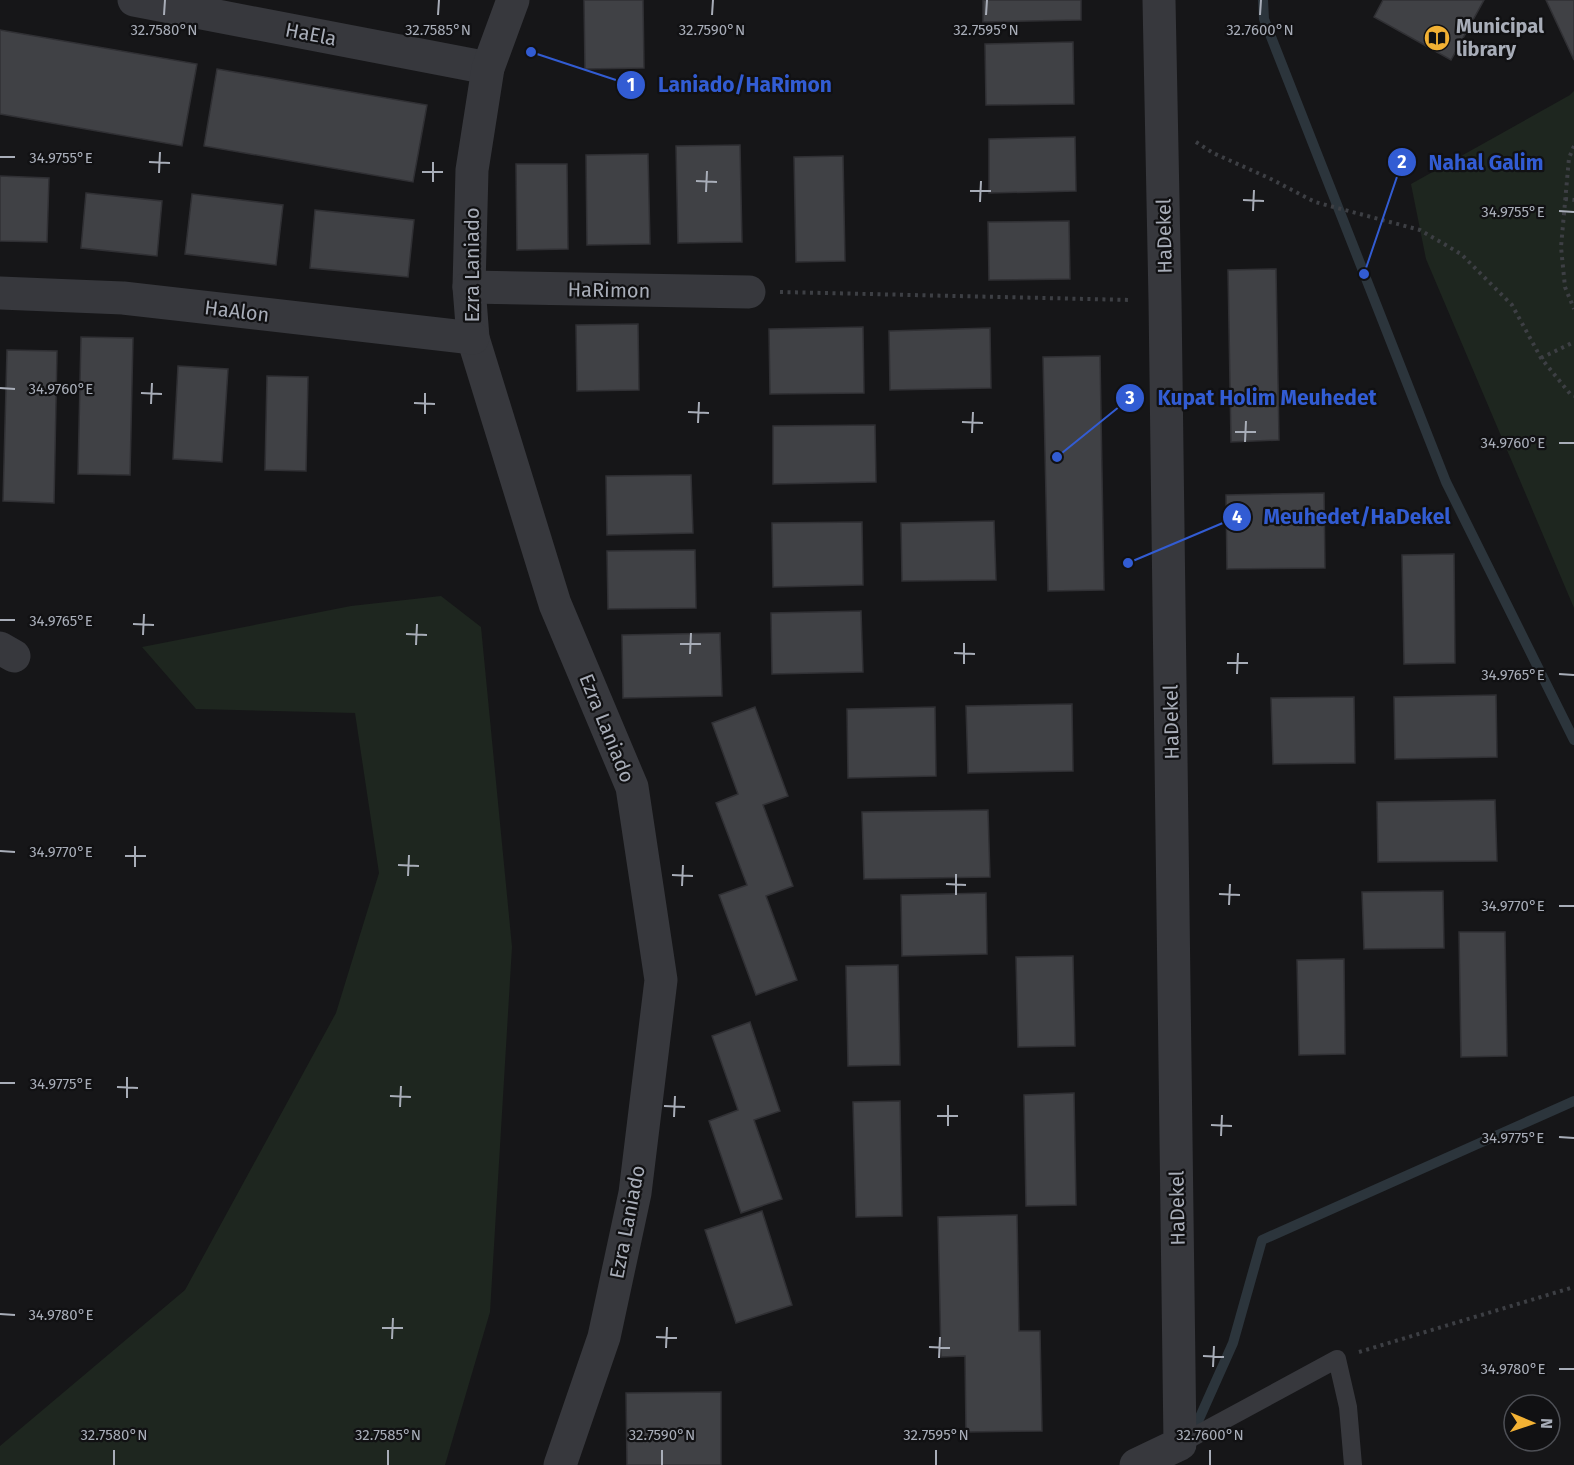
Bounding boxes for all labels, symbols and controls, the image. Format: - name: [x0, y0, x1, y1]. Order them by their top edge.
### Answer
- place label: Municipal library: [1456, 14, 1544, 61]
- street label: HaEla: [283, 17, 339, 51]
- text: 32.7580°N: [130, 21, 198, 39]
- text: 32.7585°N: [405, 21, 471, 39]
- text: 32.7590°N: [679, 21, 745, 39]
- text: 32.7595°N: [953, 21, 1019, 39]
- text: 32.7600°N: [1226, 21, 1294, 39]
- library icon: Municipal library: [1422, 23, 1452, 53]
- callout: Laniado/HaRimon: [616, 65, 844, 104]
- text: Laniado/HaRimon: [658, 72, 832, 98]
- text: 1: [627, 74, 635, 96]
- callout: Nahal Galim: [1387, 143, 1555, 182]
- text: 34.9755°E: [29, 149, 93, 167]
- text: Nahal Galim: [1429, 150, 1543, 176]
- text: 2: [1397, 151, 1407, 173]
- street label: HaDekel: [1151, 198, 1177, 274]
- text: 34.9755°E: [1481, 203, 1545, 221]
- street label: Ezra Laniado: [460, 207, 484, 323]
- street label: HaRimon: [567, 277, 651, 303]
- street label: HaAlon: [203, 295, 271, 327]
- callout: Kupat Holim Meuhedet: [1115, 378, 1388, 417]
- text: 34.9760°E: [29, 380, 93, 398]
- text: Kupat Holim Meuhedet: [1157, 385, 1377, 411]
- text: 3: [1124, 387, 1135, 409]
- text: 34.9760°E: [1481, 434, 1545, 452]
- callout: Meuhedet/HaDekel: [1222, 497, 1463, 536]
- text: Meuhedet/HaDekel: [1264, 504, 1451, 530]
- text: 4: [1232, 506, 1242, 528]
- text: 34.9765°E: [29, 612, 93, 630]
- text: 34.9765°E: [1481, 666, 1545, 684]
- street label: Ezra Laniado: [574, 670, 640, 786]
- street label: HaDekel: [1158, 684, 1184, 760]
- text: 34.9770°E: [29, 843, 93, 861]
- text: 34.9770°E: [1481, 897, 1545, 915]
- text: 34.9775°E: [30, 1075, 92, 1093]
- text: 34.9775°E: [1482, 1129, 1544, 1147]
- street label: Ezra Laniado: [604, 1163, 650, 1281]
- street label: HaDekel: [1164, 1170, 1190, 1246]
- text: 34.9780°E: [28, 1306, 94, 1324]
- text: 34.9780°E: [1480, 1360, 1546, 1378]
- north arrow: [1502, 1393, 1562, 1453]
- text: N: [1537, 1418, 1556, 1429]
- text: 32.7580°N: [80, 1426, 148, 1444]
- text: 32.7585°N: [355, 1426, 421, 1444]
- text: 32.7590°N: [629, 1426, 695, 1444]
- text: 32.7595°N: [903, 1426, 969, 1444]
- text: 32.7600°N: [1176, 1426, 1244, 1444]

